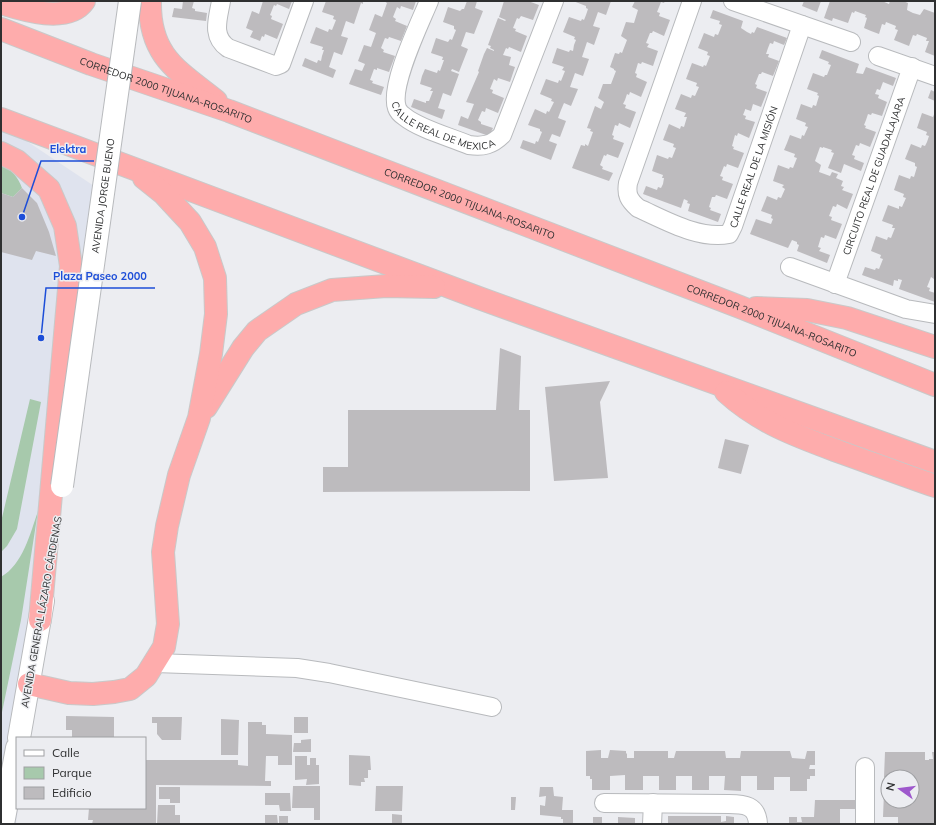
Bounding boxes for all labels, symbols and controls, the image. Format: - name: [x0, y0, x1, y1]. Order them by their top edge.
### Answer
- street label: CORREDOR 2000 TIJUANA-ROSARITO: [78, 54, 254, 126]
- street label: CIRCUITO REAL DE GUADALAJARA: [840, 94, 908, 257]
- street label: CALLE REAL DE MEXICA: [389, 100, 498, 153]
- street label: CALLE REAL DE LA MISIÓN: [727, 104, 781, 230]
- street label: AVENIDA JORGE BUENO: [89, 137, 118, 254]
- callout: Elektra: [41, 138, 94, 161]
- text: Elektra: [50, 142, 86, 156]
- street label: CORREDOR 2000 TIJUANA-ROSARITO: [382, 165, 557, 242]
- callout: Plaza Paseo 2000: [46, 265, 155, 288]
- text: Plaza Paseo 2000: [53, 269, 147, 283]
- street label: CORREDOR 2000 TIJUANA-ROSARITO: [685, 281, 859, 360]
- street label: AVENIDA GENERAL LÁZARO CÁRDENAS: [18, 515, 65, 709]
- legend: [16, 737, 146, 809]
- text: Calle: [52, 745, 79, 760]
- text: Parque: [52, 765, 92, 780]
- north arrow: [880, 769, 920, 809]
- text: N: [882, 781, 898, 792]
- text: Edificio: [52, 785, 92, 800]

